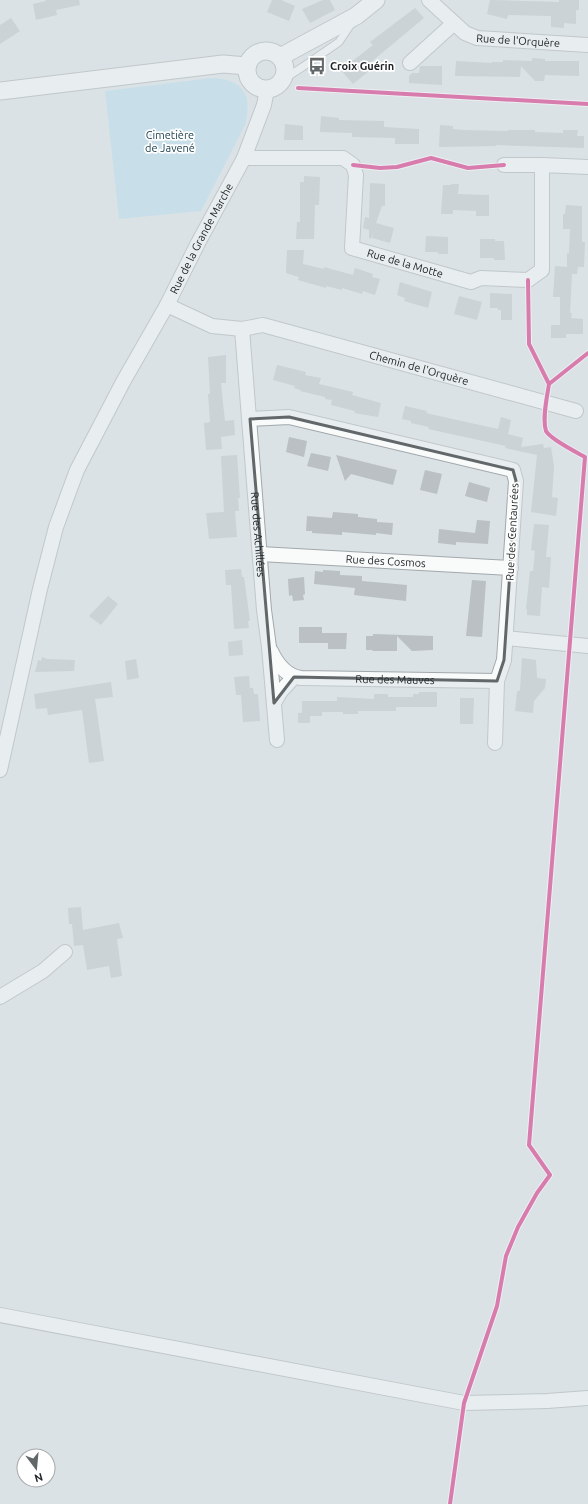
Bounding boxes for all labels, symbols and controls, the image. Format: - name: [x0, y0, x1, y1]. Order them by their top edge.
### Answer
- street label: Rue de l'Orquère: [476, 32, 560, 49]
- bus stop icon: Croix Guérin: [307, 56, 327, 76]
- place label: Croix Guérin: [330, 60, 394, 72]
- park label: Cimetière de Javené: [145, 129, 195, 154]
- street label: Rue de la Grande Marche: [168, 181, 235, 296]
- street label: Rue de la Motte: [366, 247, 445, 280]
- street label: Chemin de l'Orquère: [368, 349, 470, 387]
- street label: Rue des Centaurées: [503, 483, 521, 581]
- street label: Rue des Achillées: [249, 491, 267, 578]
- street label: Rue des Cosmos: [345, 553, 426, 569]
- street label: Rue des Mauves: [355, 673, 435, 686]
- north arrow: [16, 1448, 56, 1488]
- text: N: [33, 1471, 44, 1485]

